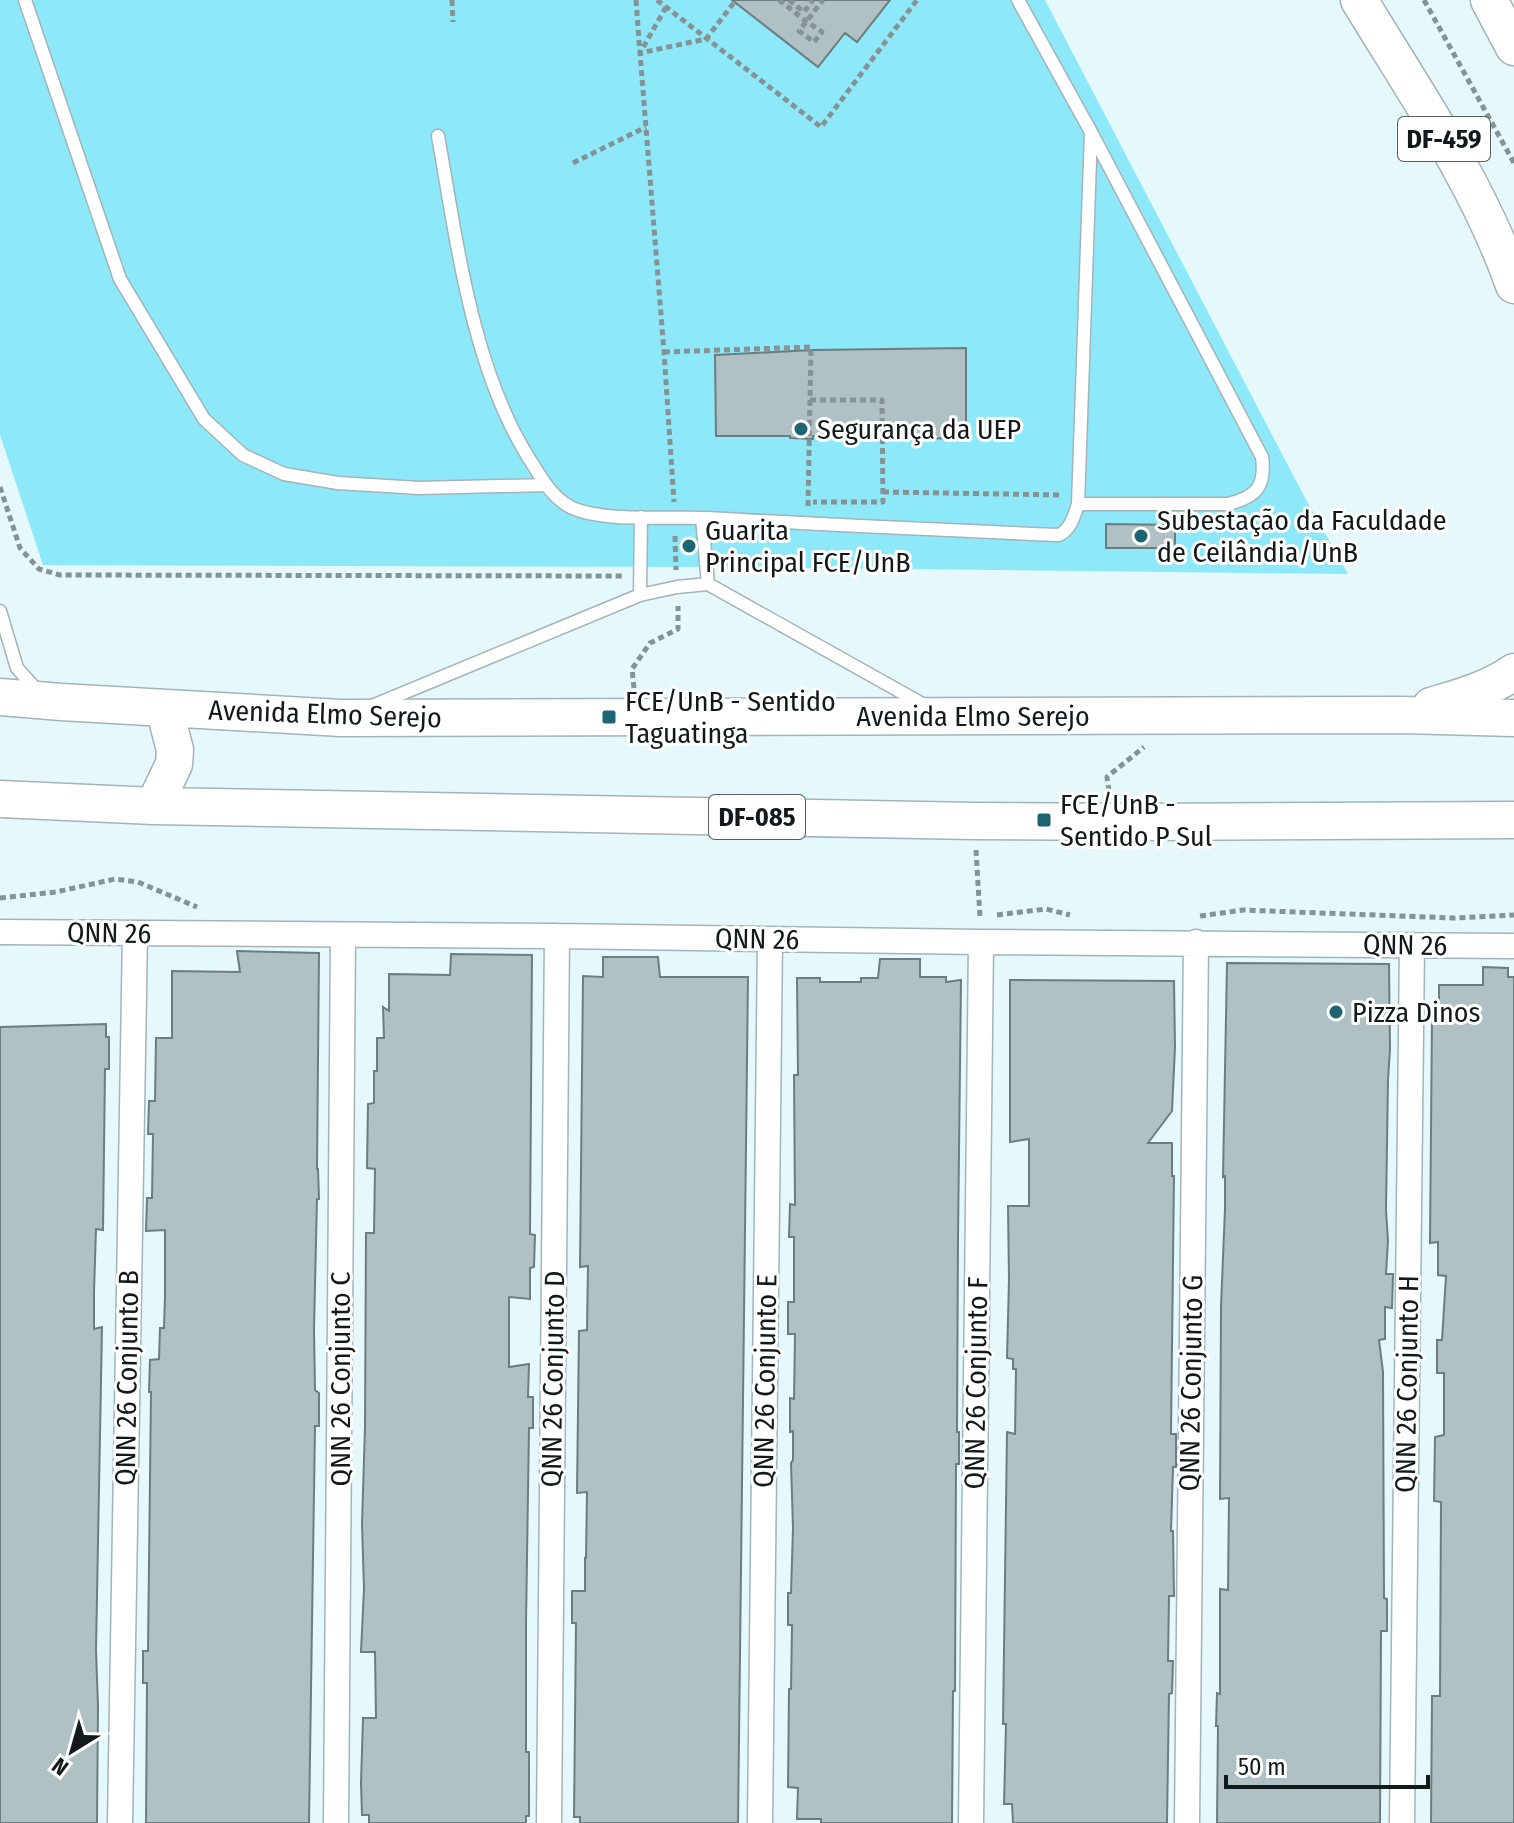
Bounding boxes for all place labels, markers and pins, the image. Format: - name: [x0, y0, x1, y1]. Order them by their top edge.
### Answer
- place label: Segurança da UEP: [817, 413, 1021, 446]
- marker: Segurança da UEP: [792, 420, 810, 438]
- place label: Subestação da Faculdade de Ceilândia/UnB: [1157, 504, 1446, 569]
- place label: Guarita Principal FCE/UnB: [705, 514, 911, 579]
- marker: Subestação da Faculdade de Ceilândia/UnB: [1132, 527, 1150, 545]
- marker: Guarita Principal FCE/UnB: [680, 537, 698, 555]
- place label: FCE/UnB - Sentido Taguatinga: [625, 685, 836, 750]
- marker: FCE/UnB - Sentido Taguatinga: [600, 708, 618, 726]
- place label: FCE/UnB - Sentido P Sul: [1060, 788, 1212, 853]
- marker: FCE/UnB - Sentido P Sul: [1035, 811, 1053, 829]
- place label: Pizza Dinos: [1352, 996, 1481, 1029]
- marker: Pizza Dinos: [1327, 1003, 1345, 1021]

